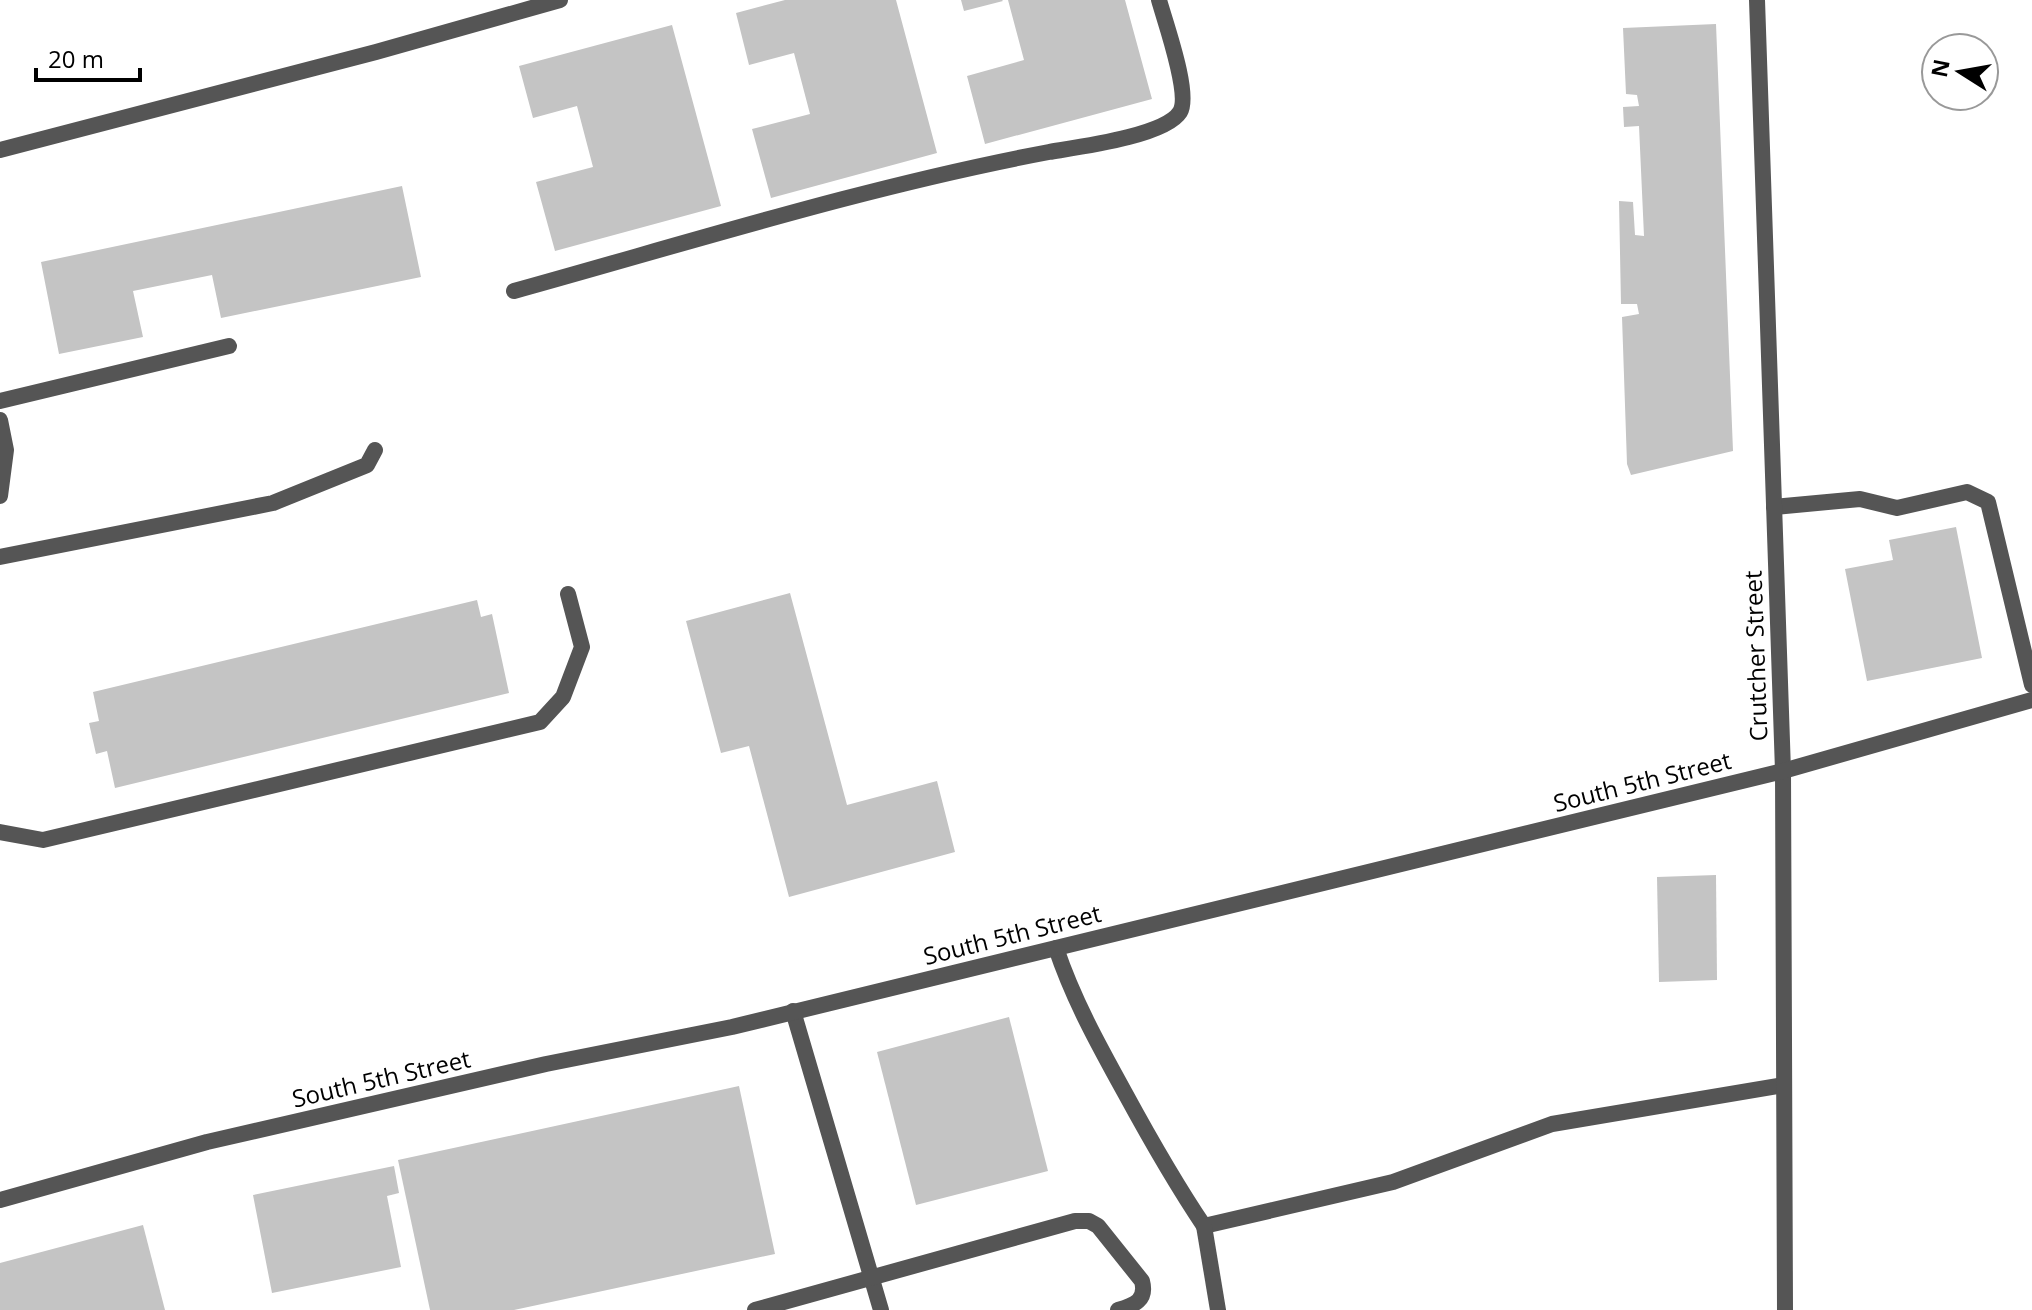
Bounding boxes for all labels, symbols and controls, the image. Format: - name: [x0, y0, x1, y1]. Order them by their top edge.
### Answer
- scale bar: [36, 32, 140, 82]
- north arrow: [1920, 32, 2000, 112]
- text: 20 m: [48, 42, 104, 75]
- text: N: [1923, 56, 1956, 80]
- street label: Crutcher Street: [1736, 570, 1774, 742]
- street label: South 5th Street: [1550, 743, 1734, 819]
- street label: South 5th Street: [920, 896, 1104, 972]
- street label: South 5th Street: [289, 1041, 473, 1115]

